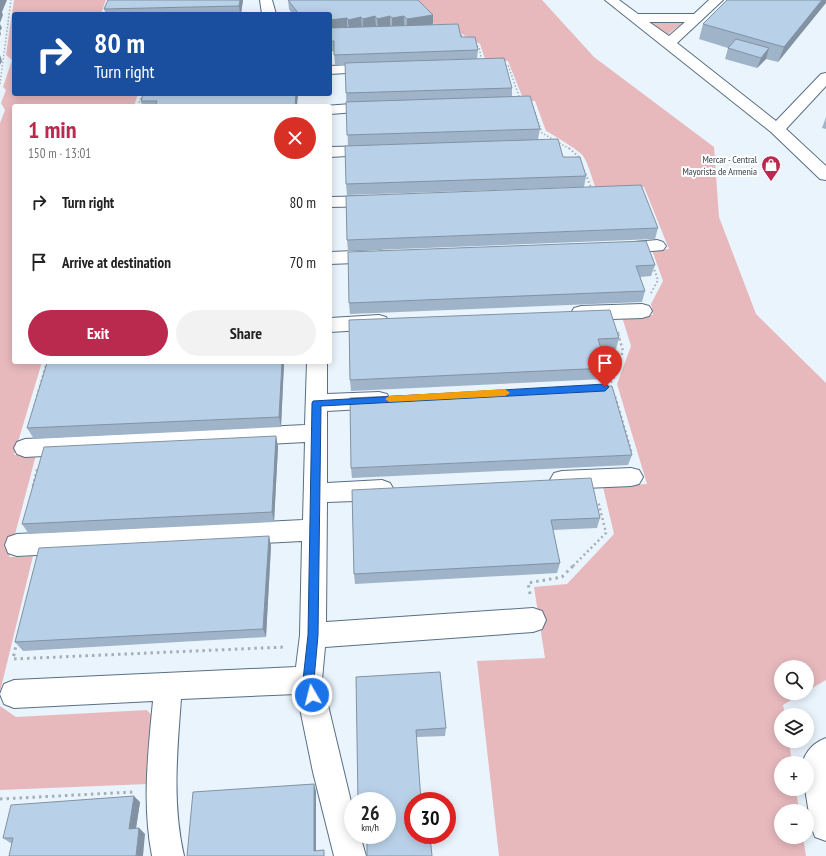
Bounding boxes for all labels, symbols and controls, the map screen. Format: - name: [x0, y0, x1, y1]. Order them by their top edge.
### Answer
- text: 80 m: [94, 24, 145, 61]
- icon: right: [28, 28, 80, 80]
- text: Turn right: [94, 60, 154, 83]
- text: 1 min: [28, 114, 76, 145]
- button: close: [274, 117, 316, 159]
- text: 150 m · 13:01: [28, 145, 91, 162]
- place label: Mercar - Central Mayorista de Armenia: [682, 153, 758, 178]
- shop icon: Mercar - Central Mayorista de Armenia: [760, 154, 782, 182]
- icon: right: [28, 191, 50, 213]
- text: Turn right: [62, 193, 114, 212]
- text: 80 m: [290, 193, 316, 212]
- icon: arrive: [28, 251, 50, 273]
- text: Arrive at destination: [62, 253, 171, 272]
- text: 70 m: [290, 253, 316, 272]
- button: Exit: [28, 310, 168, 356]
- button: Share: [176, 310, 316, 356]
- pin: [588, 346, 622, 387]
- icon: arrive: [594, 352, 616, 374]
- map controls: [774, 660, 814, 844]
- button: search: [774, 660, 814, 700]
- position arrow: [291, 674, 333, 716]
- button: layers: [774, 708, 814, 748]
- button: +: [774, 756, 814, 796]
- speed limit sign: 30: [404, 792, 456, 844]
- text: 26: [360, 800, 380, 826]
- button: −: [774, 804, 814, 844]
- text: km/h: [361, 821, 379, 834]

